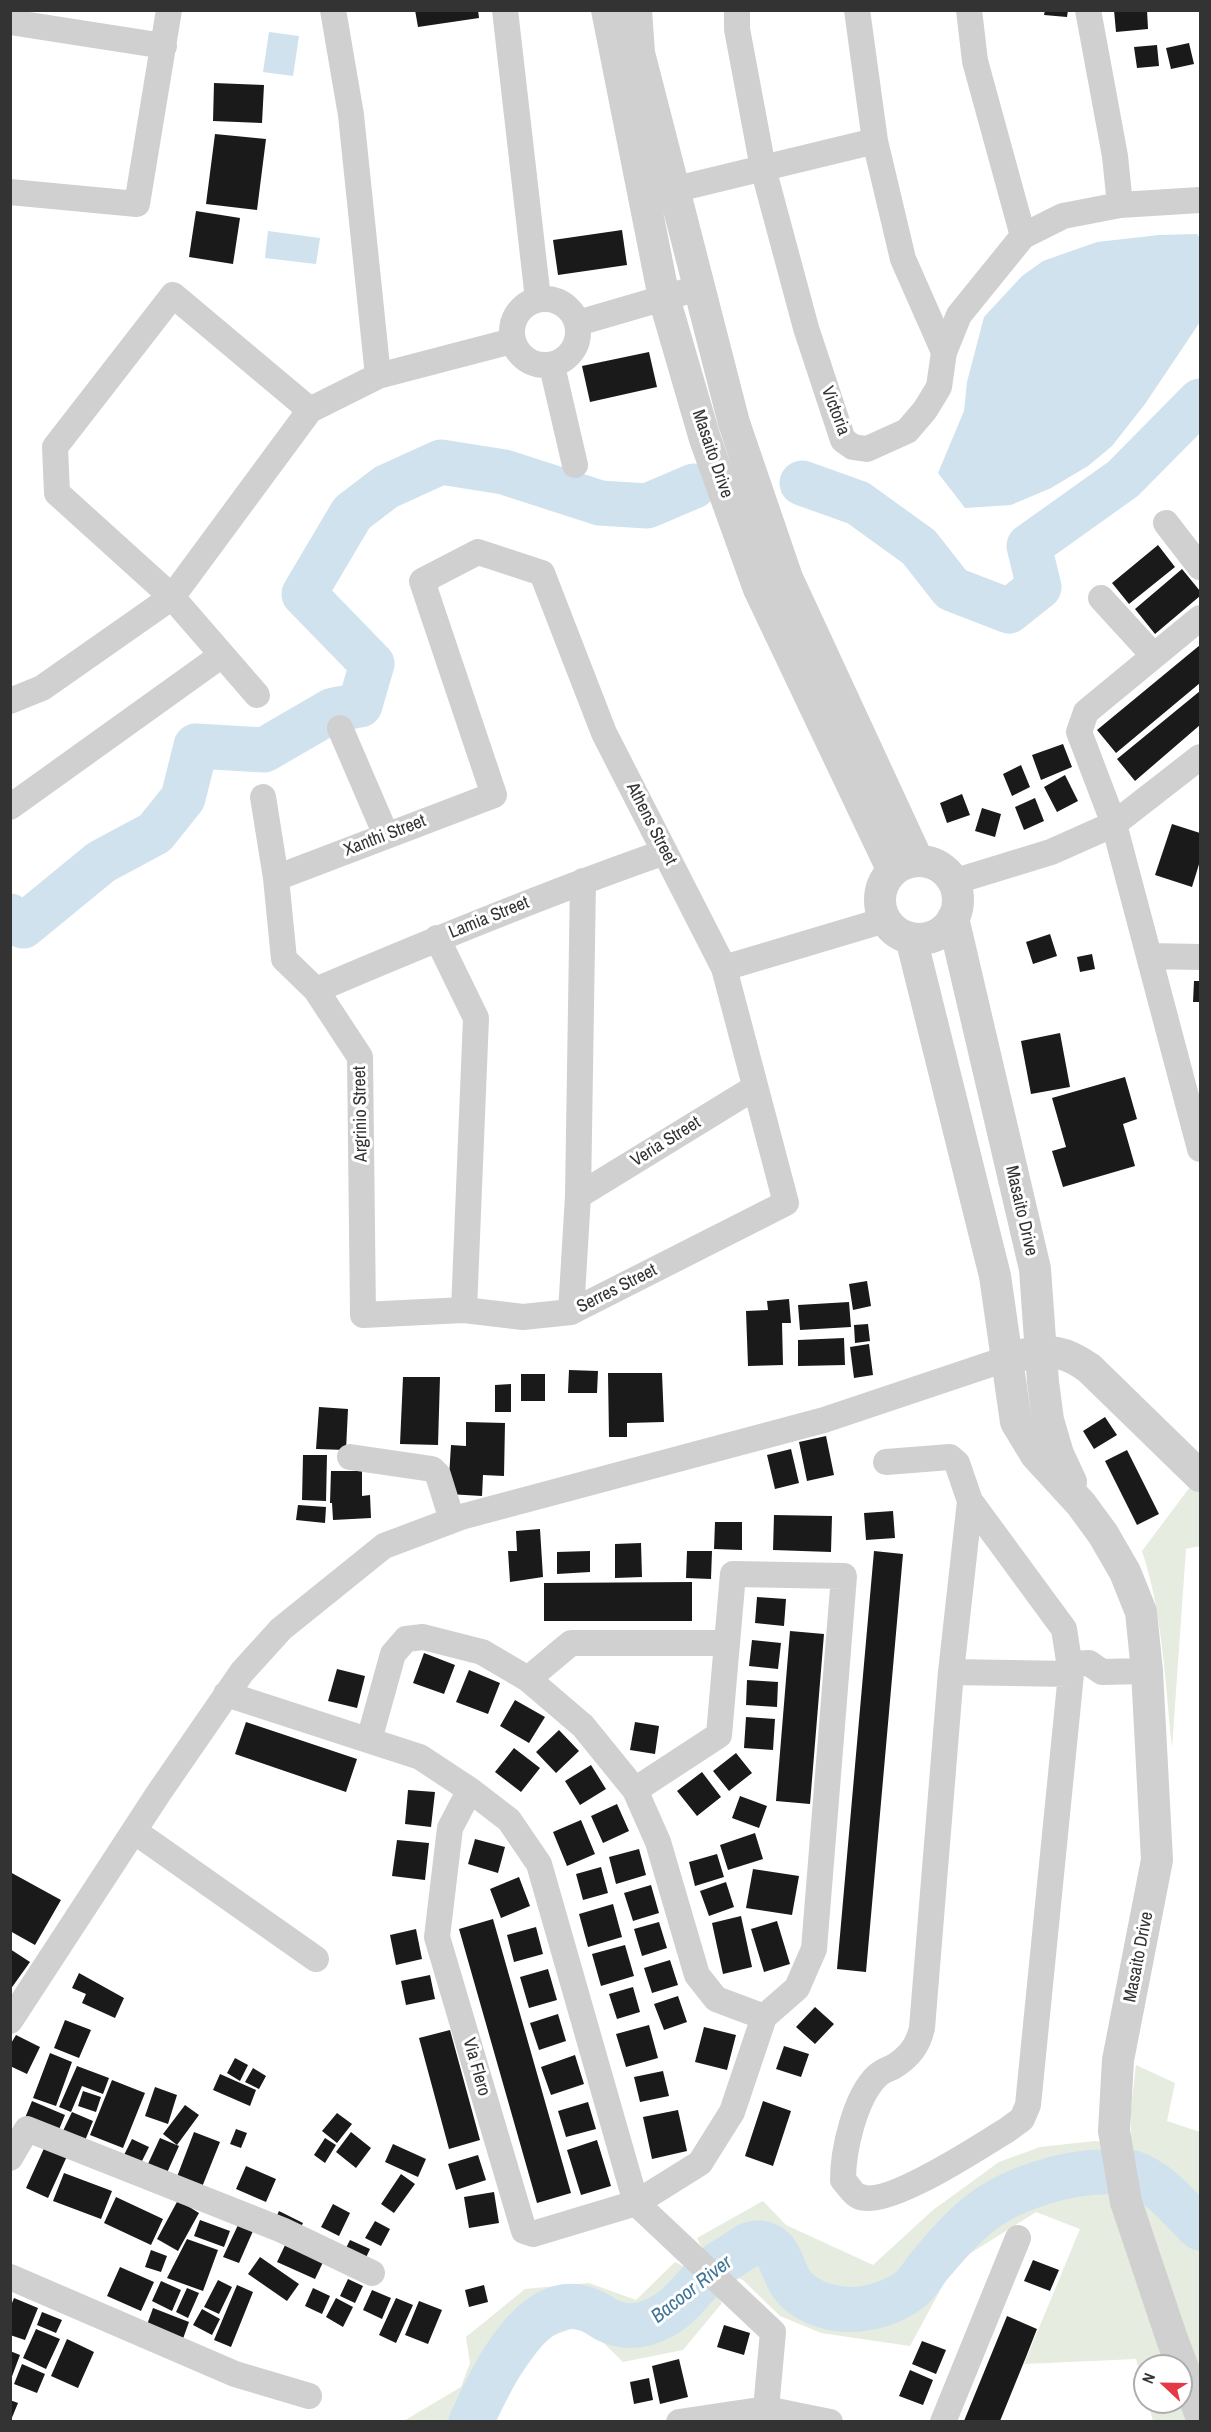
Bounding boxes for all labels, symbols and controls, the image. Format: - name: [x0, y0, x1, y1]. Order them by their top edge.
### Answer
- street label: Victoria: [816, 384, 854, 438]
- street label: Masaito Drive: [687, 407, 737, 501]
- street label: Athens Street: [621, 779, 681, 869]
- street label: Xanthi Street: [341, 811, 429, 861]
- street label: Lamia Street: [446, 892, 532, 944]
- street label: Argrinio Street: [349, 1066, 373, 1162]
- street label: Veria Street: [627, 1112, 705, 1172]
- street label: Masaito Drive: [1000, 1164, 1042, 1258]
- street label: Serres Street: [573, 1260, 661, 1318]
- street label: Masaito Drive: [1120, 1910, 1158, 2004]
- street label: Via Flero: [457, 2035, 495, 2099]
- water label: Bacoor River: [647, 2251, 737, 2329]
- north arrow: [1133, 2354, 1193, 2414]
- text: N: [1136, 2369, 1160, 2387]

